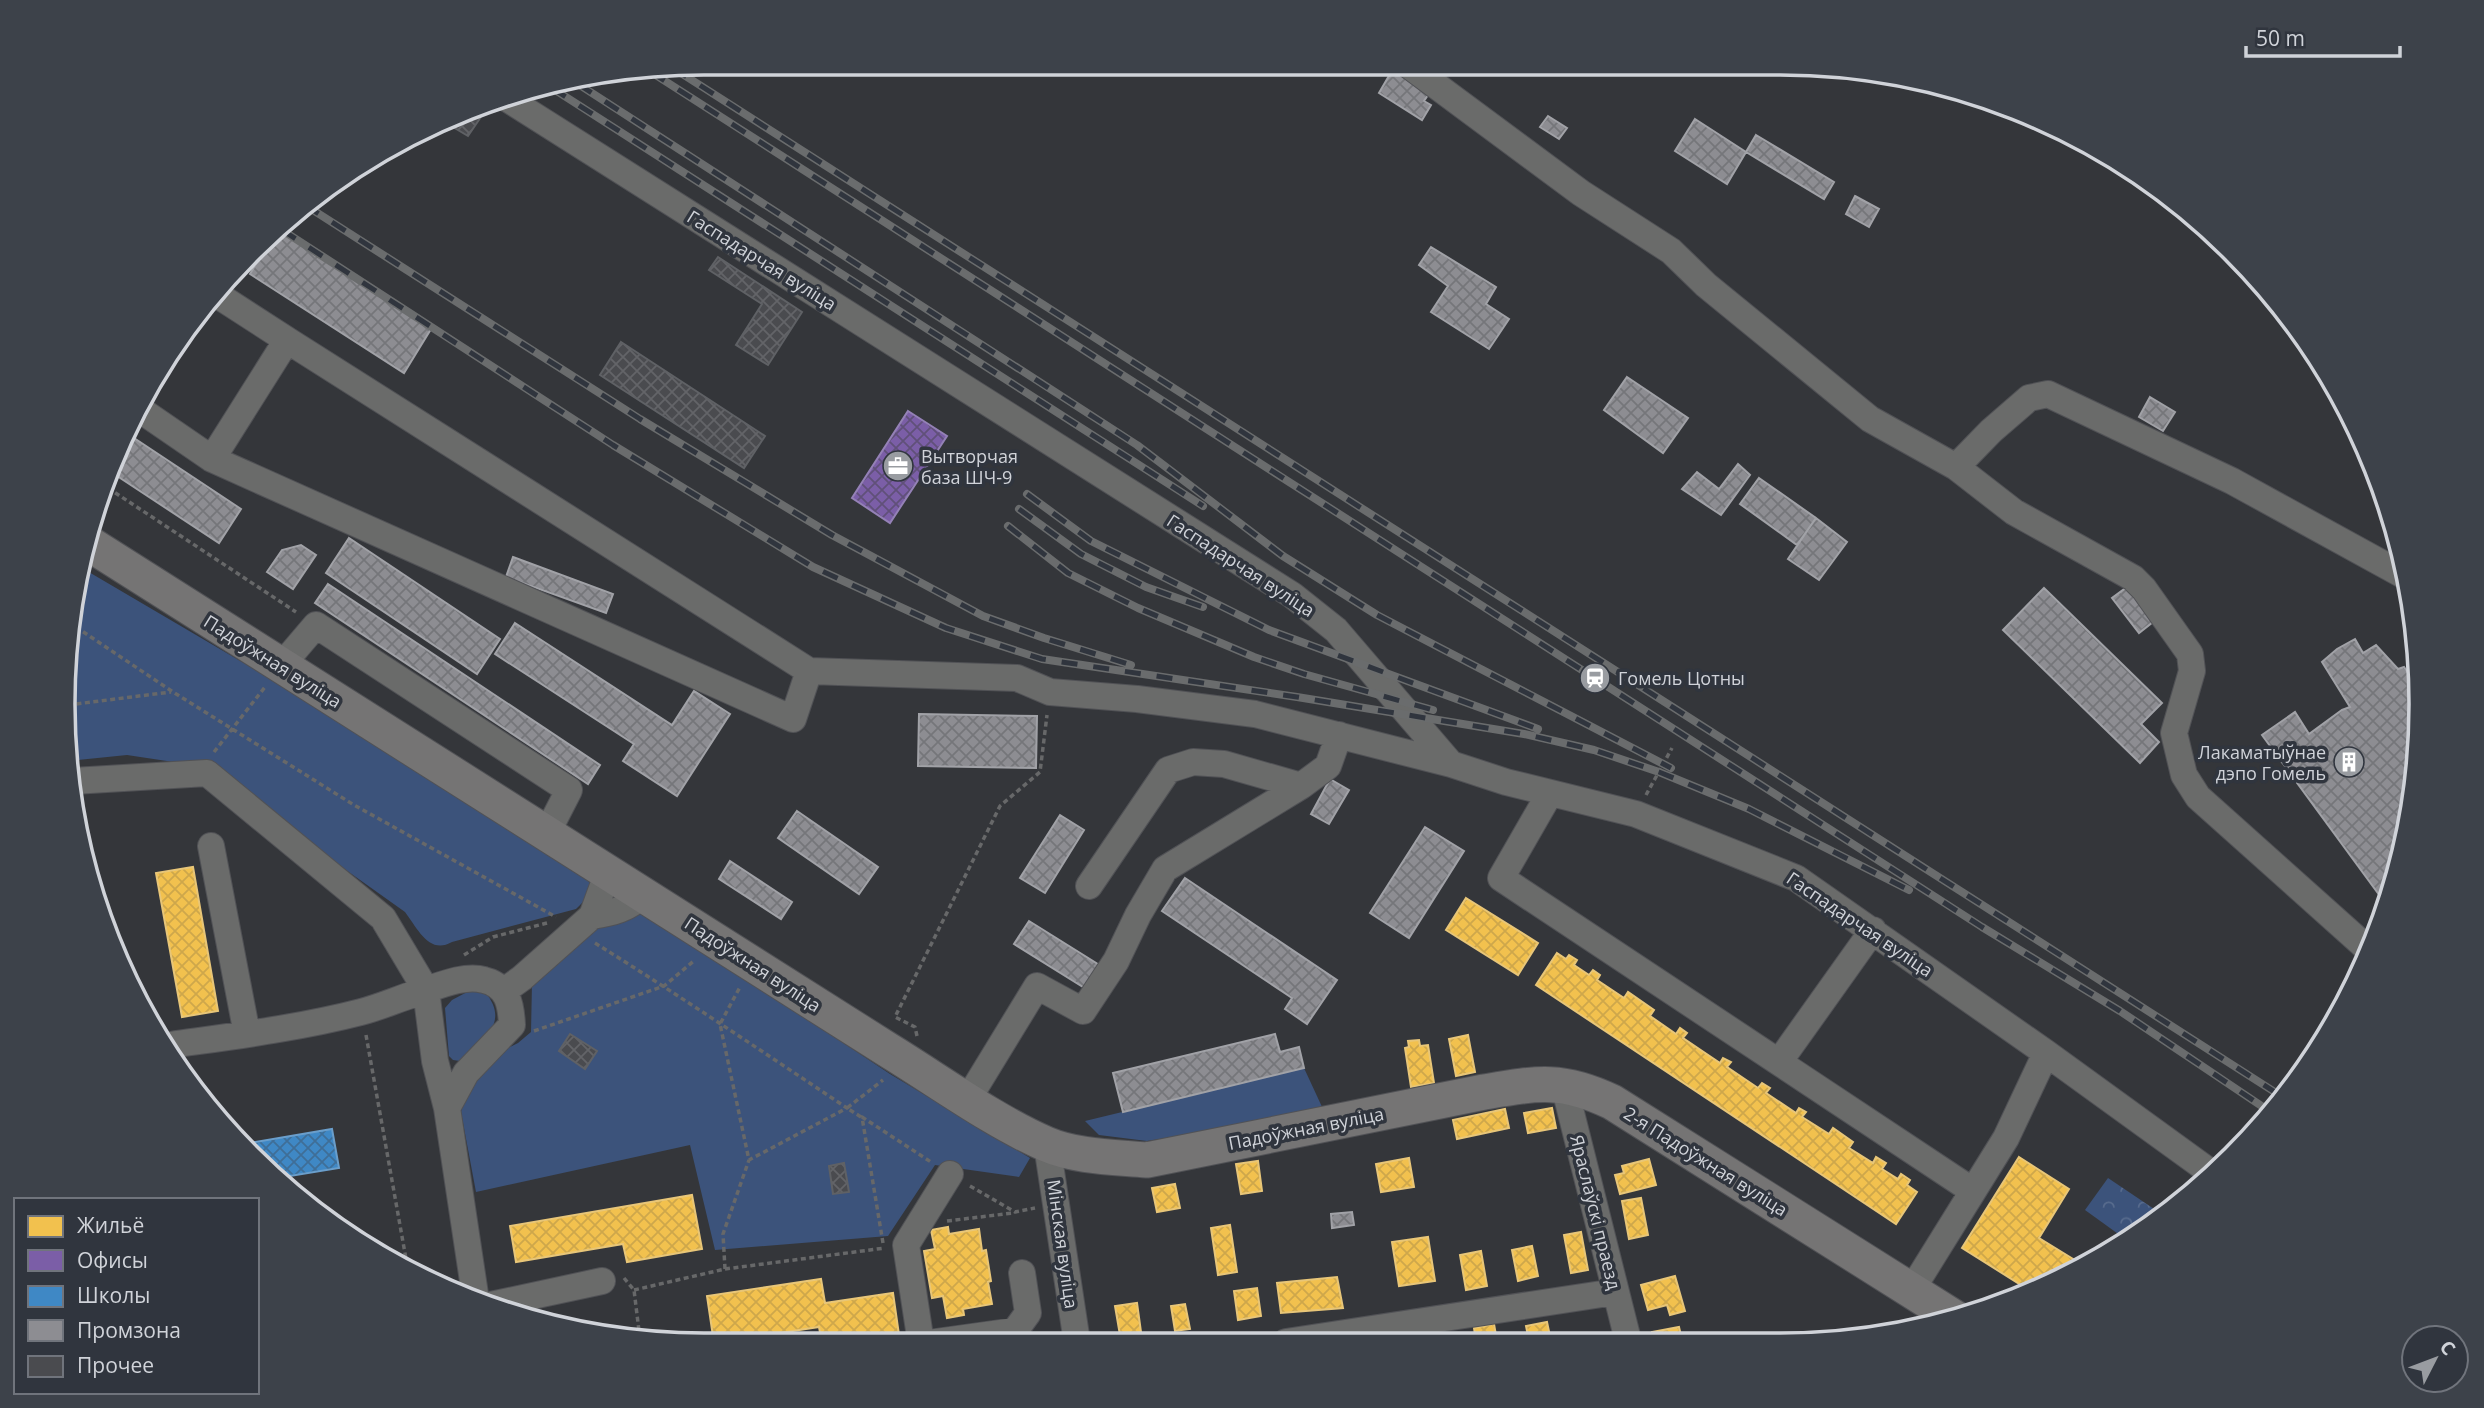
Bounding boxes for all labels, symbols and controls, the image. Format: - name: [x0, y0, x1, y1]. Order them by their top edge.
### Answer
- scale bar: [2246, 14, 2400, 58]
- text: 50 m: [2256, 24, 2305, 52]
- street label: Гаспадарчая вуліца: [683, 204, 841, 316]
- place label: Вытворчая база ШЧ-9: [921, 444, 1018, 489]
- office icon: Вытворчая база ШЧ-9: [881, 449, 915, 483]
- street label: Гаспадарчая вуліца: [1163, 508, 1319, 622]
- street label: Падоўжная вуліца: [200, 609, 346, 713]
- station icon: Гомель Цотны: [1578, 661, 1612, 695]
- place label: Гомель Цотны: [1618, 666, 1745, 690]
- place label: Лакаматыўнае дэпо Гомель: [2198, 740, 2326, 785]
- building icon: Лакаматыўнае дэпо Гомель: [2332, 745, 2366, 779]
- street label: Гаспадарчая вуліца: [1782, 866, 1938, 982]
- street label: Падоўжная вуліца: [680, 911, 826, 1017]
- street label: Падоўжная вуліца: [1226, 1101, 1386, 1155]
- street label: 2-я Падоўжная вуліца: [1620, 1101, 1792, 1221]
- street label: Яраслаўскі праезд: [1565, 1132, 1627, 1292]
- street label: Мінская вуліца: [1042, 1178, 1084, 1310]
- legend: [14, 1198, 259, 1394]
- text: Жильё: [77, 1211, 144, 1239]
- text: Офисы: [77, 1246, 148, 1274]
- text: Школы: [77, 1281, 150, 1309]
- text: Промзона: [77, 1316, 181, 1344]
- north arrow: [2400, 1324, 2470, 1394]
- text: С: [2434, 1334, 2461, 1361]
- text: Прочее: [77, 1351, 154, 1379]

